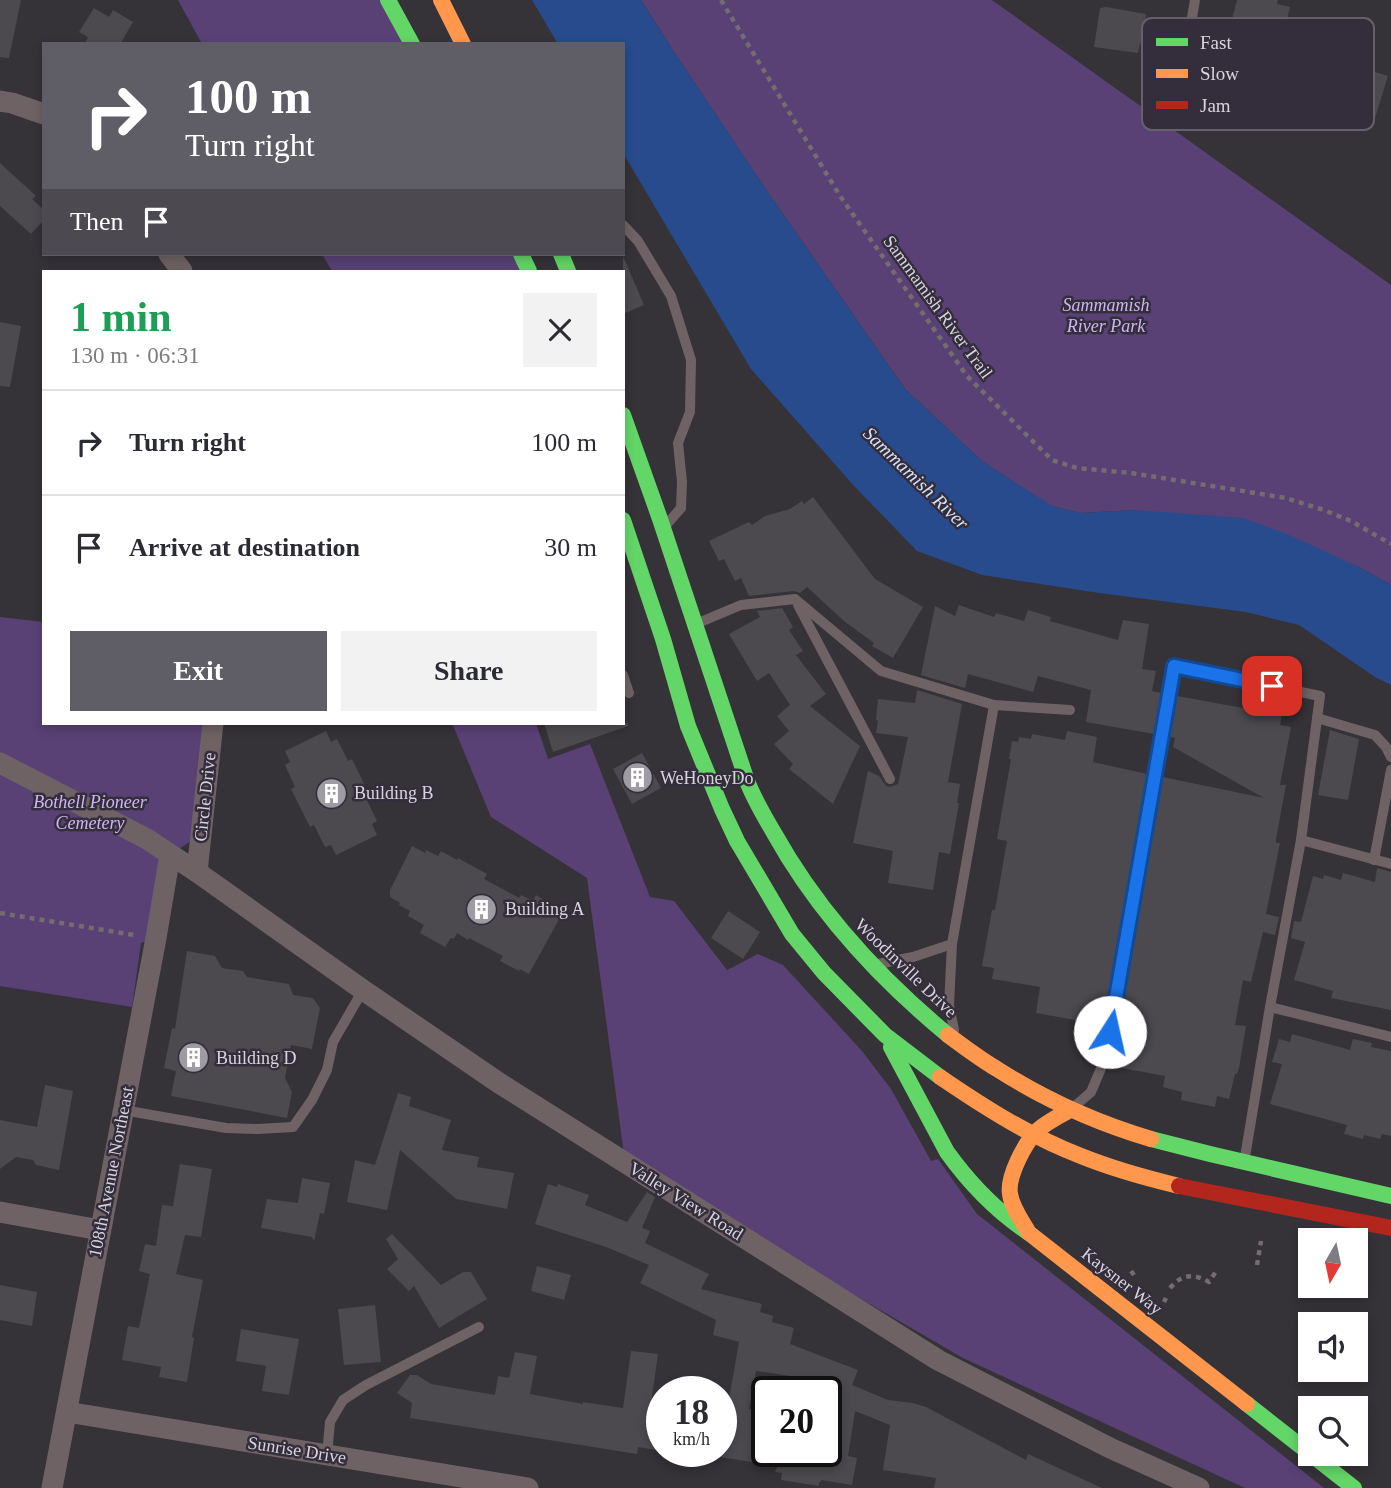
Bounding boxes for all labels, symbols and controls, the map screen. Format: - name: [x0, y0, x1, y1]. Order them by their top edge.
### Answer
- legend: [1142, 18, 1374, 130]
- text: Fast: [1200, 32, 1232, 53]
- text: Slow: [1200, 63, 1239, 84]
- text: 100 m: [185, 69, 312, 124]
- icon: right: [70, 70, 161, 161]
- text: Jam: [1200, 95, 1231, 116]
- text: Turn right: [185, 127, 315, 163]
- icon: arrive: [137, 203, 175, 241]
- text: Then: [70, 207, 123, 236]
- street label: Sammamish River Trail: [879, 232, 997, 382]
- button: close: [523, 293, 597, 367]
- text: 1 min: [70, 294, 172, 340]
- park label: Sammamish River Park: [1062, 295, 1150, 336]
- text: 130 m · 06:31: [70, 343, 200, 368]
- water label: Sammamish River: [859, 423, 973, 534]
- icon: right: [70, 424, 108, 462]
- text: Turn right: [129, 428, 246, 457]
- text: 100 m: [531, 428, 597, 457]
- icon: arrive: [70, 529, 108, 567]
- text: Arrive at destination: [129, 533, 360, 562]
- text: 30 m: [544, 533, 597, 562]
- button: Exit: [70, 631, 327, 711]
- button: Share: [341, 631, 597, 711]
- pin: [1242, 656, 1302, 716]
- icon: arrive: [1253, 667, 1291, 705]
- street label: Circle Drive: [190, 751, 220, 843]
- building icon: WeHoneyDo: [620, 761, 654, 795]
- place label: WeHoneyDo: [660, 768, 754, 788]
- building icon: Building B: [314, 776, 348, 810]
- place label: Building B: [354, 783, 434, 803]
- park label: Bothell Pioneer Cemetery: [33, 792, 148, 833]
- building icon: Building A: [465, 892, 499, 926]
- place label: Building A: [505, 899, 585, 919]
- street label: Woodinville Drive: [851, 914, 961, 1022]
- position arrow: [1073, 995, 1147, 1069]
- building icon: Building D: [176, 1041, 210, 1075]
- place label: Building D: [216, 1048, 297, 1068]
- street label: 108th Avenue Northeast: [85, 1085, 137, 1259]
- street label: Valley View Road: [625, 1158, 747, 1244]
- north arrow: [1298, 1228, 1368, 1298]
- map controls: [1298, 1228, 1368, 1466]
- street label: Kaysner Way: [1078, 1243, 1166, 1319]
- button: sound: [1298, 1312, 1368, 1382]
- speed limit sign: 20: [751, 1376, 842, 1467]
- text: 18: [674, 1393, 709, 1432]
- button: search: [1298, 1396, 1368, 1466]
- text: km/h: [673, 1429, 710, 1449]
- street label: Sunrise Drive: [246, 1432, 348, 1468]

